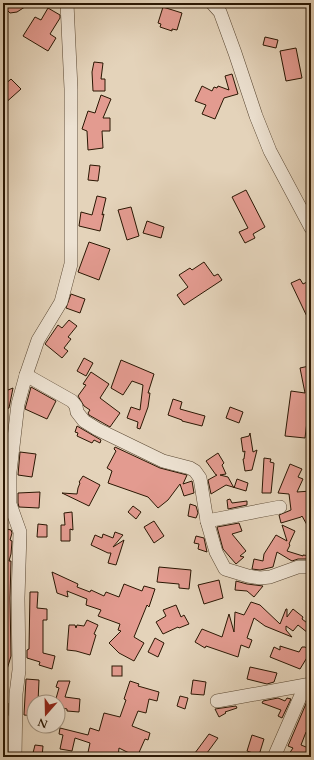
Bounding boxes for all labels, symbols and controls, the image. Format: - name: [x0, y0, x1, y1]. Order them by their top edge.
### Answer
- north arrow: [26, 694, 66, 734]
- text: N: [35, 714, 50, 732]

